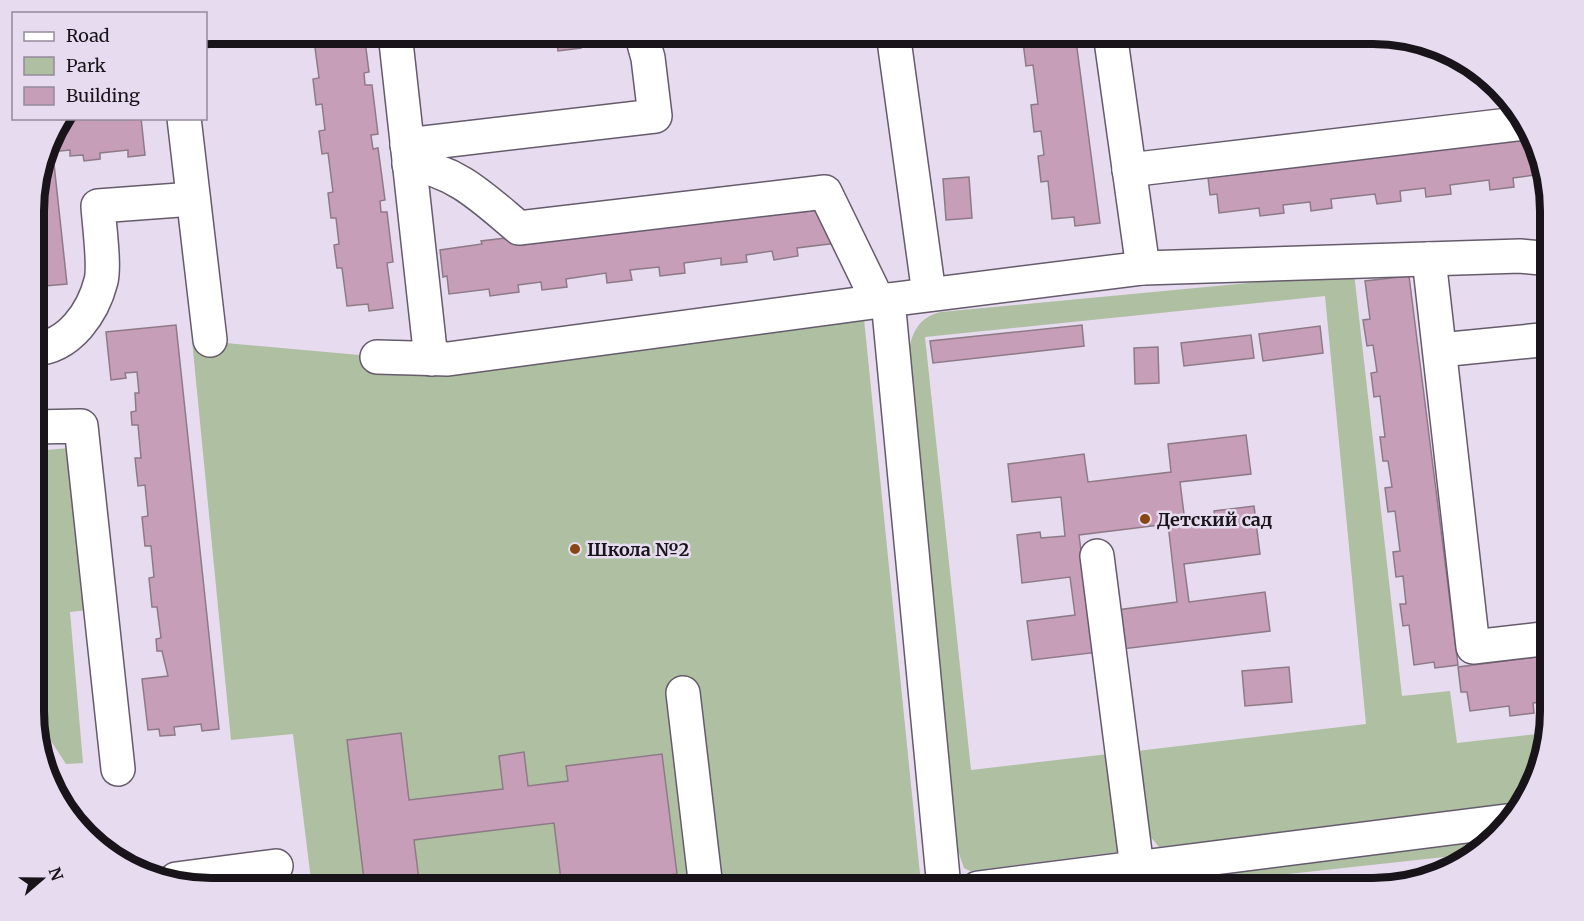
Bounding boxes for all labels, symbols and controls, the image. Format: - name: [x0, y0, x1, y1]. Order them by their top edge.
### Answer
- legend: [12, 12, 207, 120]
- text: Road: [66, 24, 110, 47]
- text: Park: [66, 54, 107, 77]
- text: Building: [66, 84, 140, 107]
- place label: Детский сад: [1157, 508, 1273, 531]
- marker: Детский сад: [1138, 512, 1152, 526]
- place label: Школа №2: [587, 538, 689, 561]
- marker: Школа №2: [568, 542, 582, 556]
- north arrow: [12, 849, 72, 909]
- text: N: [45, 865, 68, 884]

